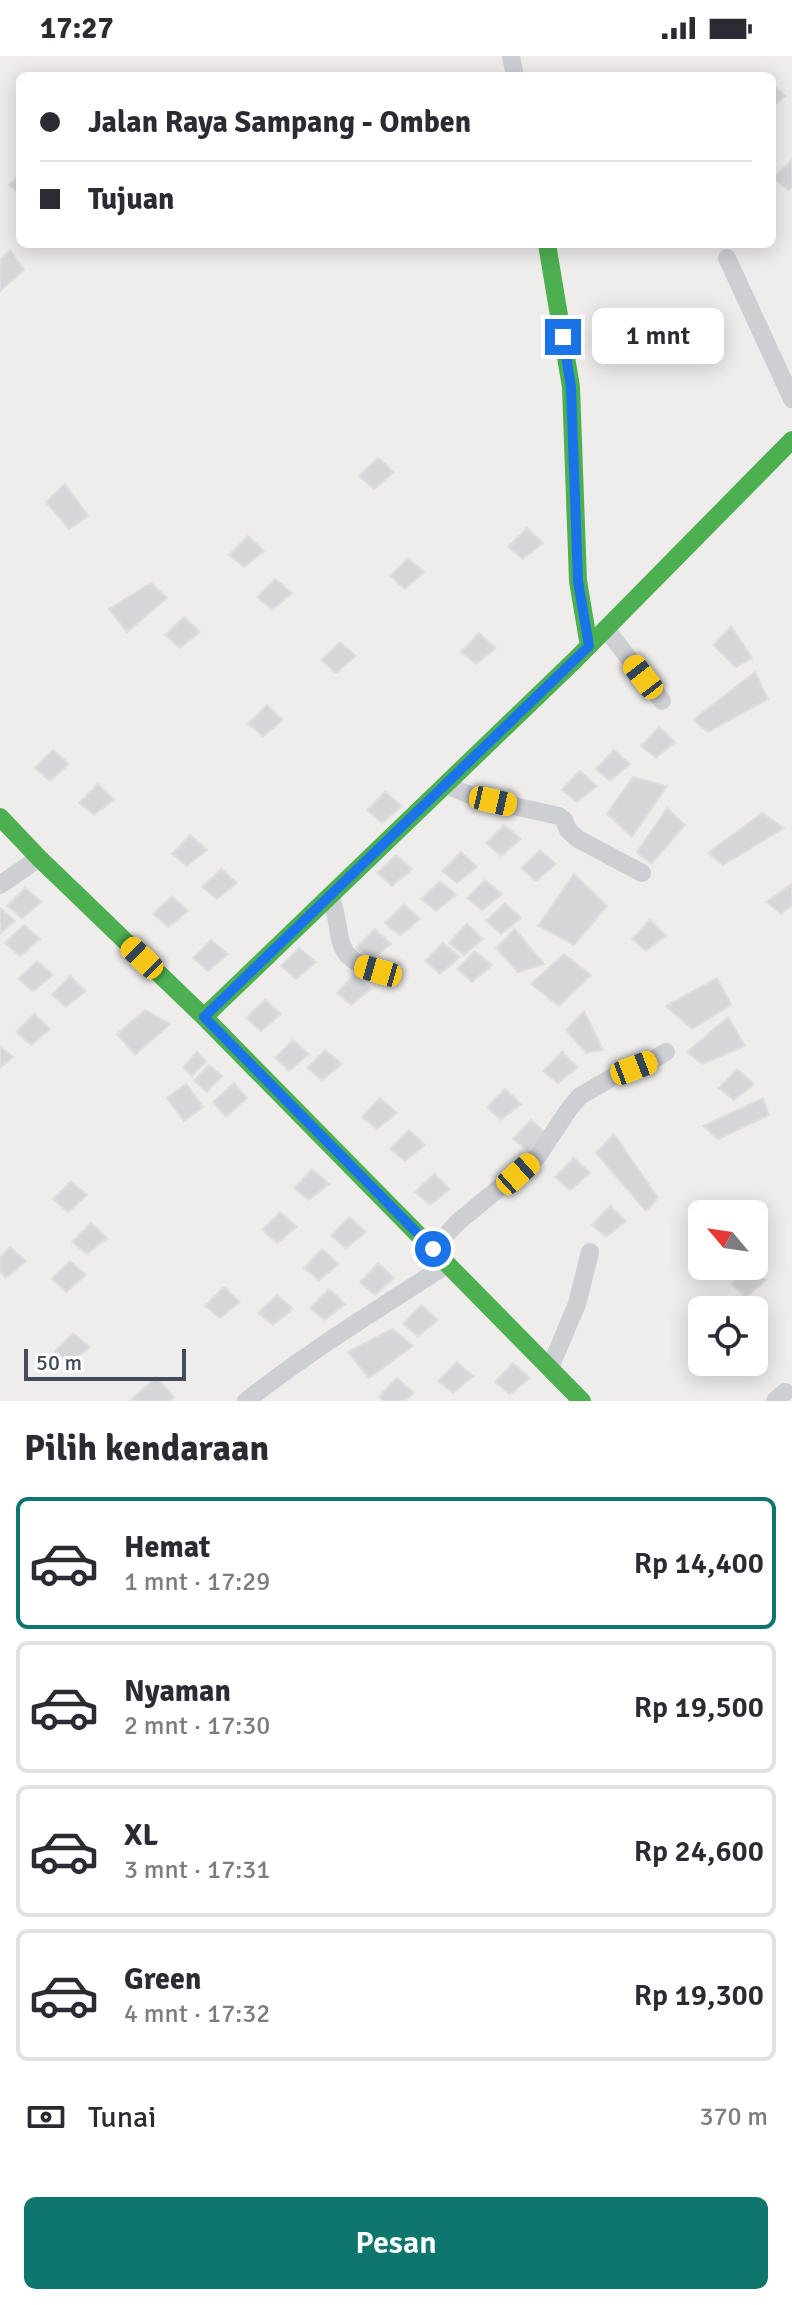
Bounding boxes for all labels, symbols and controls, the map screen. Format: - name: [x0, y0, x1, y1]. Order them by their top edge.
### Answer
- text: 17:27: [40, 10, 114, 47]
- text: Jalan Raya Sampang - Omben: [88, 104, 471, 141]
- text: Tujuan: [88, 181, 175, 218]
- callout: 1 mnt: [591, 309, 723, 365]
- route end: [545, 319, 581, 355]
- text: 1 mnt: [626, 320, 690, 352]
- car: [619, 651, 667, 703]
- car: [467, 784, 519, 818]
- car: [116, 933, 168, 983]
- car: [352, 953, 404, 989]
- car: [607, 1048, 661, 1088]
- car: [492, 1149, 544, 1199]
- north arrow: [688, 1200, 768, 1280]
- map controls: [688, 1200, 768, 1376]
- route start: [415, 1231, 451, 1267]
- button: locate: [688, 1296, 768, 1376]
- scale bar: [24, 1345, 186, 1381]
- text: 50 m: [36, 1349, 82, 1376]
- text: Pilih kendaraan: [24, 1426, 269, 1471]
- icon: car: [28, 1527, 100, 1599]
- text: Hemat: [124, 1529, 210, 1566]
- text: Rp 14,400: [634, 1545, 764, 1582]
- text: 1 mnt · 17:29: [124, 1566, 270, 1598]
- icon: car: [28, 1671, 100, 1743]
- text: Nyaman: [124, 1673, 231, 1710]
- text: Rp 19,500: [634, 1689, 764, 1726]
- text: 2 mnt · 17:30: [124, 1710, 270, 1742]
- icon: car: [28, 1815, 100, 1887]
- text: XL: [124, 1817, 158, 1854]
- text: Rp 24,600: [634, 1833, 764, 1870]
- text: 3 mnt · 17:31: [124, 1854, 270, 1886]
- icon: car: [28, 1959, 100, 2031]
- text: Green: [124, 1961, 201, 1998]
- text: Rp 19,300: [634, 1977, 764, 2014]
- text: 4 mnt · 17:32: [124, 1998, 270, 2030]
- icon: cash: [24, 2095, 68, 2139]
- text: Tunai: [88, 2099, 156, 2136]
- text: 370 m: [699, 2101, 768, 2133]
- button: Pesan: [24, 2197, 768, 2289]

